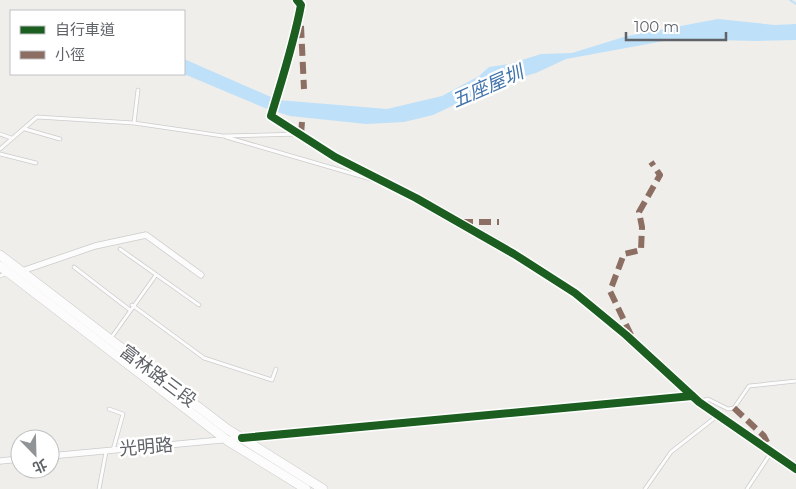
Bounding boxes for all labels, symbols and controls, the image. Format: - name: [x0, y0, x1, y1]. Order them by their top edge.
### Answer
- legend: [10, 10, 185, 75]
- scale bar: [626, 10, 726, 42]
- text: 100 m: [634, 17, 679, 36]
- text: 自行車道: [55, 20, 115, 39]
- text: 小徑: [55, 45, 85, 64]
- water label: 五座屋圳: [448, 59, 529, 112]
- street label: 富林路三段: [115, 340, 201, 412]
- north arrow: [10, 429, 60, 479]
- street label: 光明路: [118, 434, 174, 460]
- text: 北: [30, 455, 50, 477]

